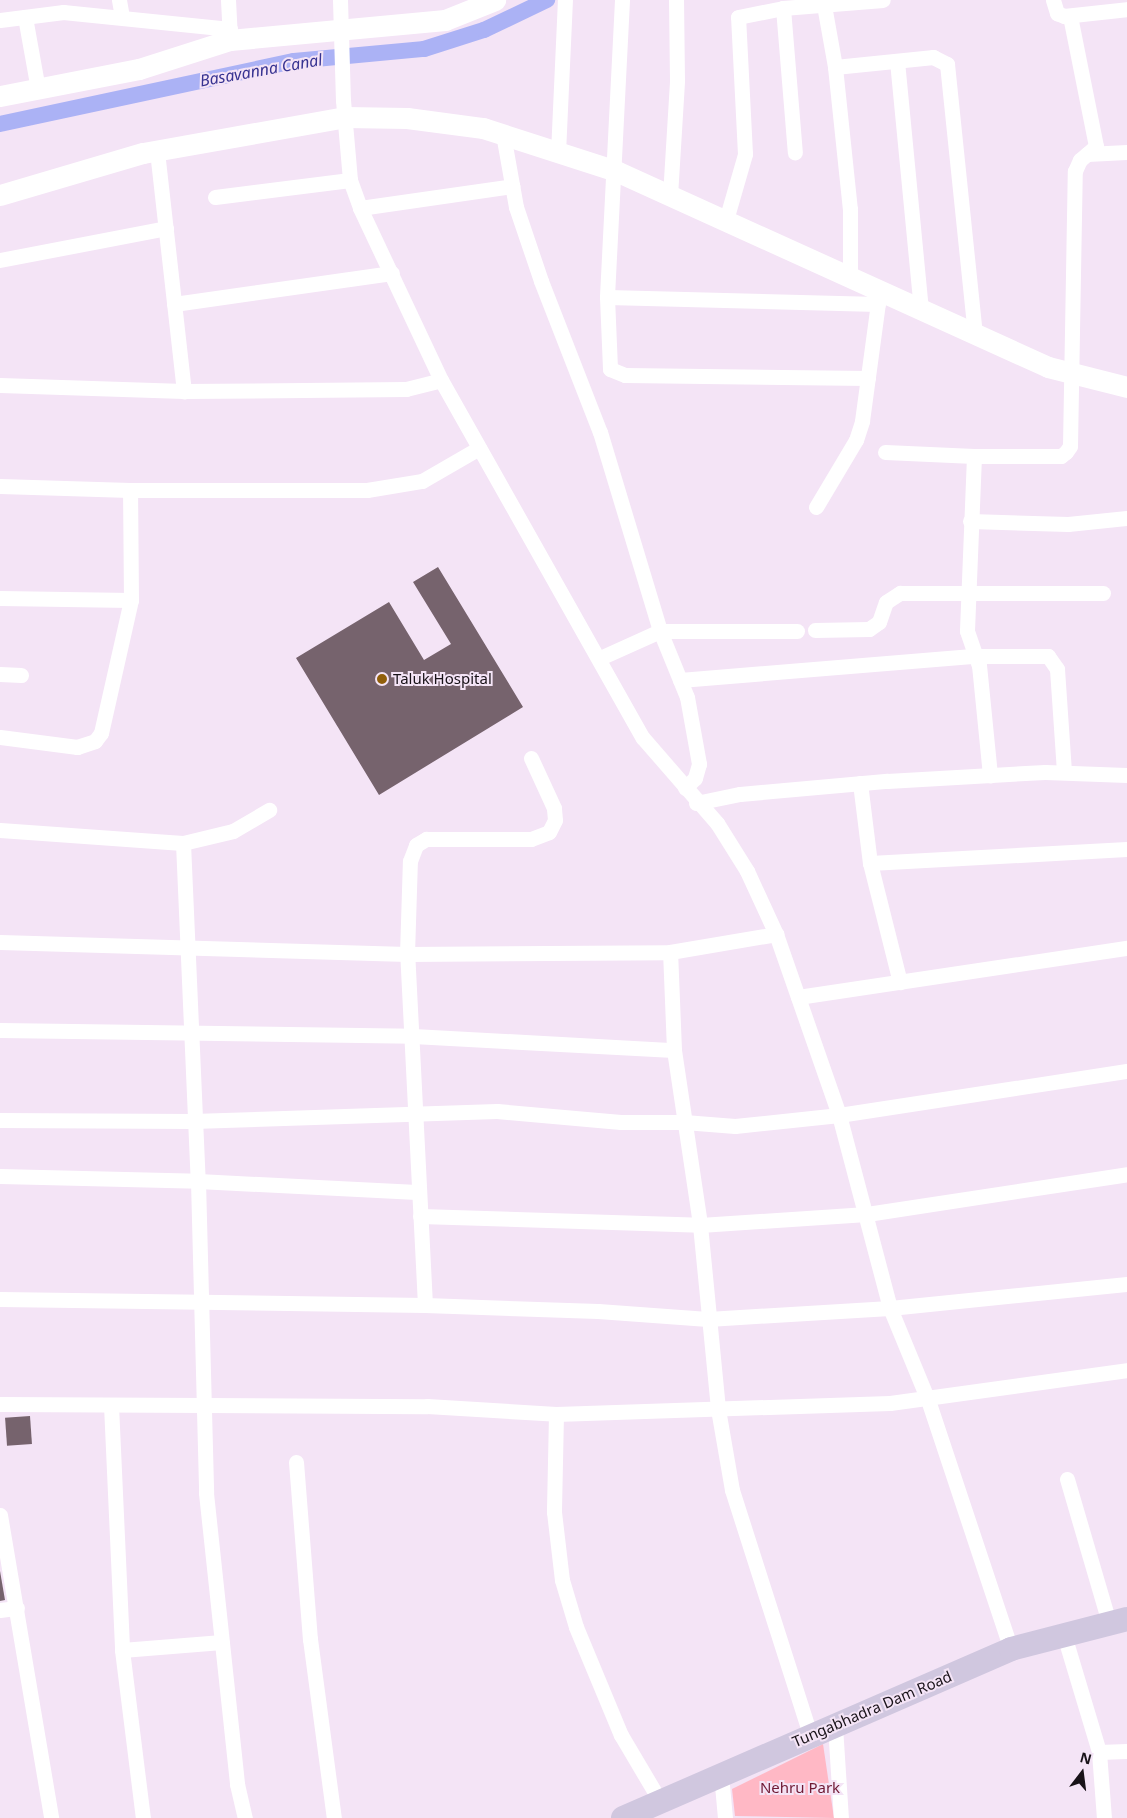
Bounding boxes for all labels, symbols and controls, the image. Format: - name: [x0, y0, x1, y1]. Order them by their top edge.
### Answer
- water label: Basavanna Canal: [198, 50, 324, 90]
- place label: Taluk Hospital: [393, 670, 492, 688]
- marker: Taluk Hospital: [375, 672, 389, 686]
- street label: Tungabhadra Dam Road: [790, 1667, 954, 1751]
- text: N: [1078, 1747, 1094, 1769]
- north arrow: [1057, 1748, 1107, 1798]
- park label: Nehru Park: [760, 1779, 840, 1797]

